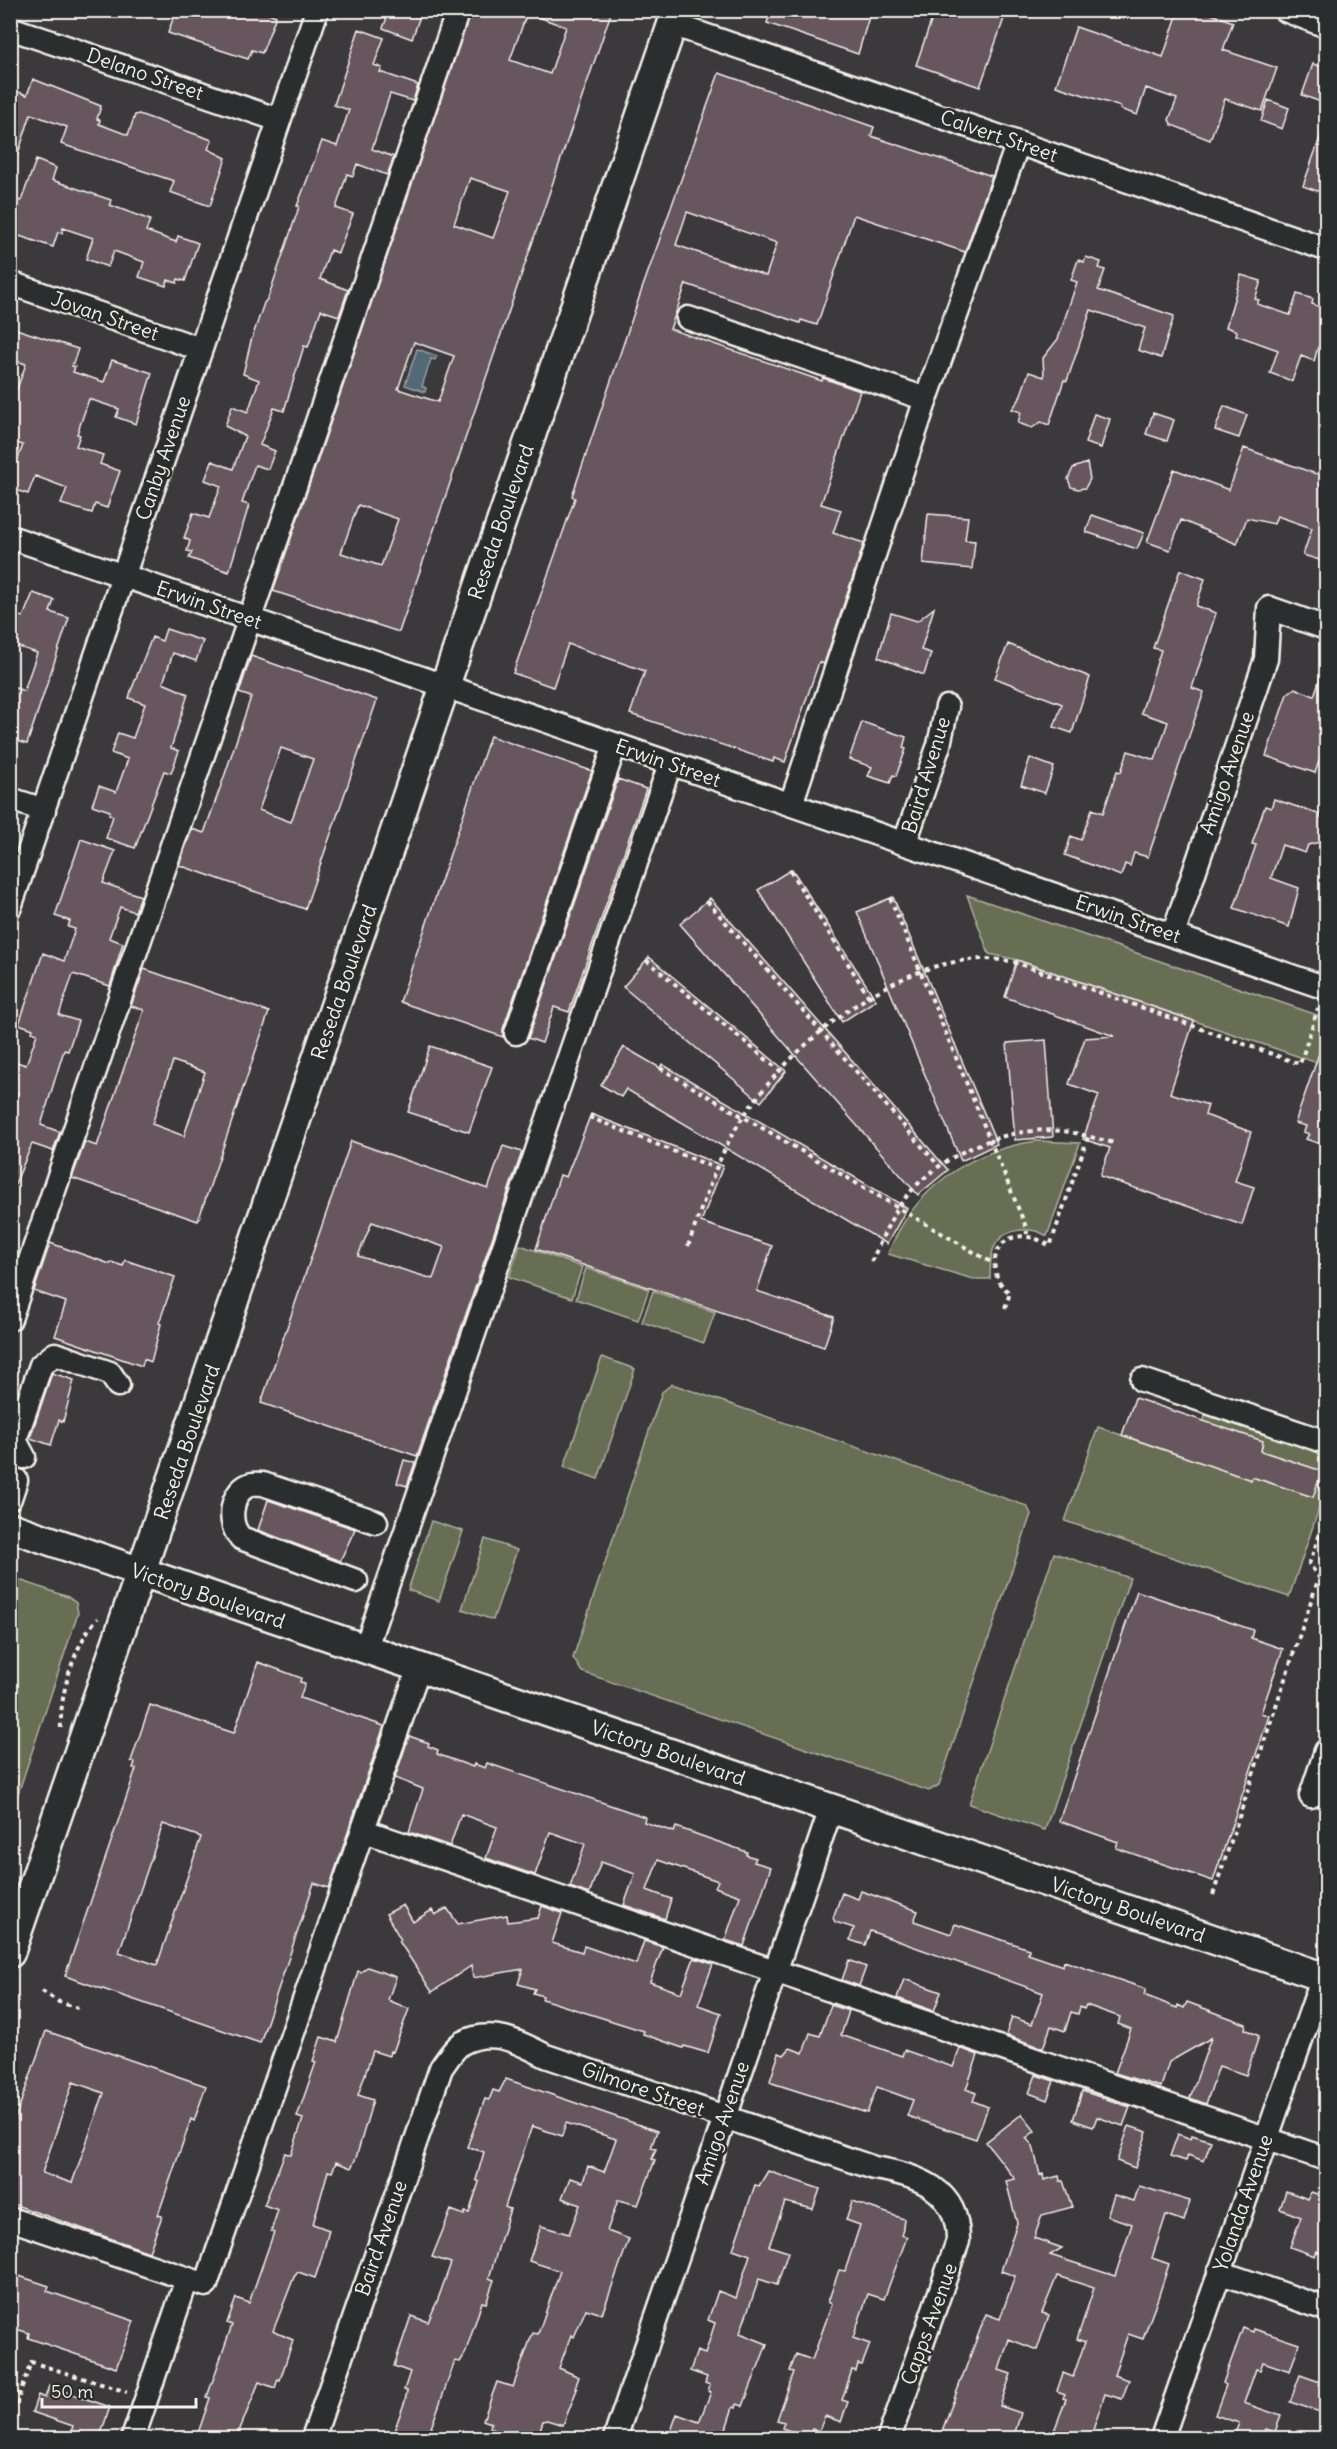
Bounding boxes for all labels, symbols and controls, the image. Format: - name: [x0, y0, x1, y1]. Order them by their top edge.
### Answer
- street label: Delano Street: [83, 42, 207, 105]
- street label: Calvert Street: [937, 104, 1061, 167]
- street label: Jovan Street: [48, 285, 162, 346]
- street label: Canby Avenue: [130, 392, 196, 523]
- street label: Reseda Boulevard: [462, 441, 539, 603]
- street label: Erwin Street: [153, 575, 265, 634]
- street label: Amigo Avenue: [1194, 708, 1259, 838]
- street label: Baird Avenue: [896, 714, 955, 836]
- street label: Erwin Street: [612, 733, 724, 792]
- street label: Erwin Street: [1072, 889, 1184, 948]
- street label: Reseda Boulevard: [305, 901, 382, 1063]
- street label: Reseda Boulevard: [148, 1361, 225, 1523]
- street label: Victory Boulevard: [128, 1557, 289, 1634]
- street label: Victory Boulevard: [588, 1714, 749, 1791]
- street label: Victory Boulevard: [1048, 1871, 1209, 1948]
- street label: Gilmore Street: [578, 2056, 708, 2121]
- street label: Amigo Avenue: [689, 2058, 754, 2188]
- street label: Yolanda Avenue: [1207, 2131, 1278, 2275]
- street label: Baird Avenue: [349, 2177, 412, 2299]
- street label: Capps Avenue: [895, 2259, 962, 2388]
- scale bar: [42, 2371, 196, 2409]
- text: 50 m: [51, 2380, 93, 2403]

